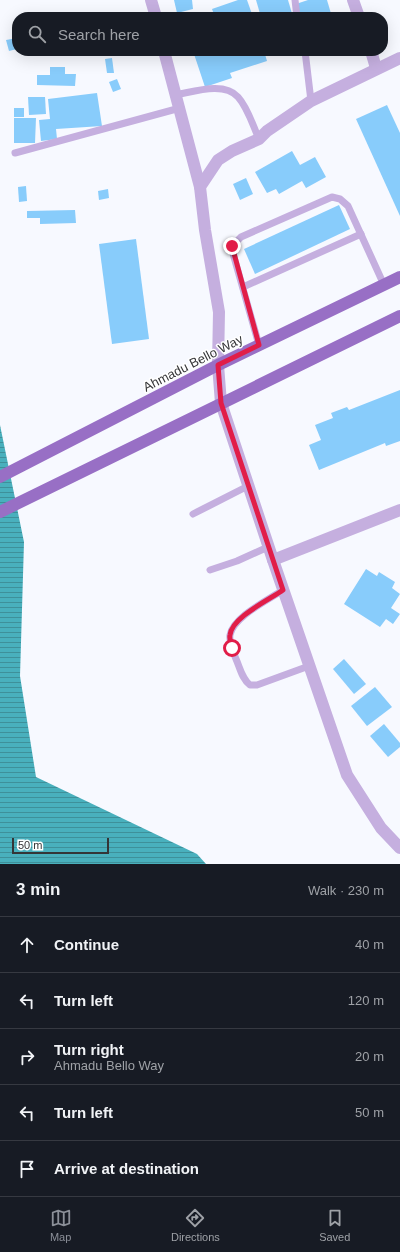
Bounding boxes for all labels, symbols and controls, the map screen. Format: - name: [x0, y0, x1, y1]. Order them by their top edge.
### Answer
- search box: [12, 12, 388, 56]
- icon: search: [26, 23, 48, 45]
- text: Search here: [58, 26, 140, 43]
- route end: [223, 237, 241, 255]
- street label: Ahmadu Bello Way: [141, 331, 246, 395]
- route start: [223, 639, 241, 657]
- scale bar: [12, 836, 109, 855]
- text: 50 m: [18, 839, 42, 851]
- text: 3 min: [16, 880, 60, 899]
- text: Walk · 230 m: [308, 883, 384, 898]
- icon: ahead: [16, 934, 38, 956]
- text: Continue: [54, 936, 119, 953]
- text: 40 m: [355, 937, 384, 952]
- icon: left: [16, 990, 38, 1012]
- text: Turn left: [54, 992, 113, 1009]
- text: 120 m: [348, 993, 384, 1008]
- text: Turn right: [54, 1041, 124, 1058]
- icon: right: [16, 1046, 38, 1068]
- text: 20 m: [355, 1049, 384, 1064]
- text: Ahmadu Bello Way: [54, 1058, 164, 1073]
- icon: left: [16, 1102, 38, 1124]
- text: Turn left: [54, 1104, 113, 1121]
- text: 50 m: [355, 1105, 384, 1120]
- icon: arrive: [16, 1158, 38, 1180]
- text: Arrive at destination: [54, 1160, 199, 1177]
- tab: Map: [50, 1207, 72, 1243]
- tab: Directions: [171, 1207, 220, 1243]
- tab: Saved: [319, 1207, 350, 1243]

